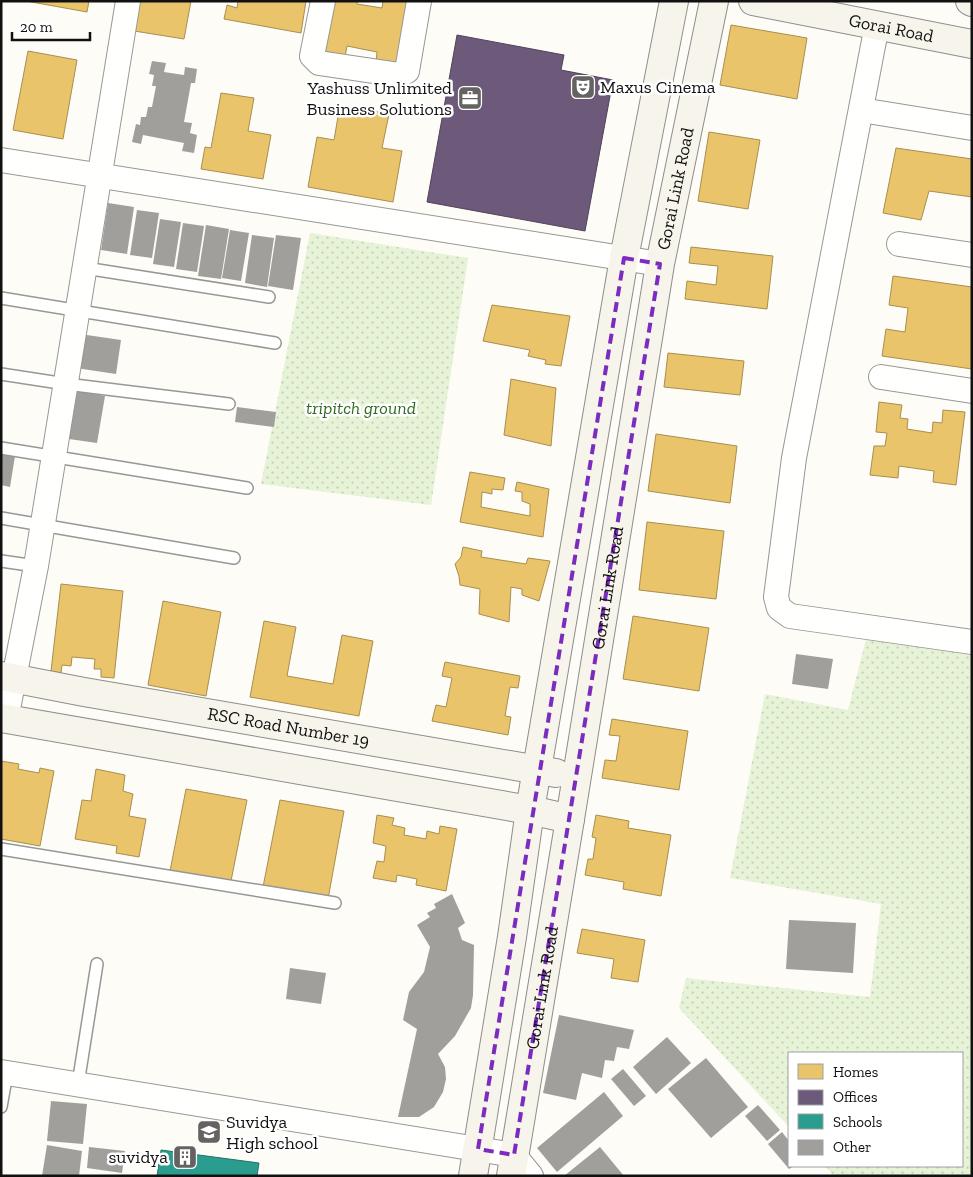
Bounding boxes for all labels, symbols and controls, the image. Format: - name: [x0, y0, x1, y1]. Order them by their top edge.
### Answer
- street label: Gorai Road: [847, 9, 936, 47]
- scale bar: [12, 10, 90, 42]
- text: 20 m: [20, 18, 53, 36]
- theatre icon: Maxus Cinema: [570, 74, 596, 100]
- place label: Maxus Cinema: [600, 76, 716, 98]
- place label: Yashuss Unlimited Business Solutions: [306, 77, 452, 120]
- office icon: Yashuss Unlimited Business Solutions: [457, 85, 483, 111]
- street label: Gorai Link Road: [652, 125, 699, 252]
- park label: tripitch ground: [306, 397, 416, 419]
- street label: Gorai Link Road: [587, 525, 628, 651]
- street label: RSC Road Number 19: [206, 702, 371, 752]
- street label: Gorai Link Road: [521, 924, 563, 1051]
- legend: [788, 1052, 963, 1167]
- text: Homes: [833, 1063, 878, 1081]
- text: Offices: [833, 1088, 877, 1106]
- place label: Suvidya High school: [226, 1111, 318, 1154]
- text: Schools: [833, 1113, 882, 1131]
- school or university icon: Suvidya High school: [196, 1119, 222, 1145]
- text: Other: [833, 1138, 871, 1156]
- building icon: suvidya: [172, 1144, 198, 1170]
- place label: suvidya: [108, 1146, 168, 1168]

